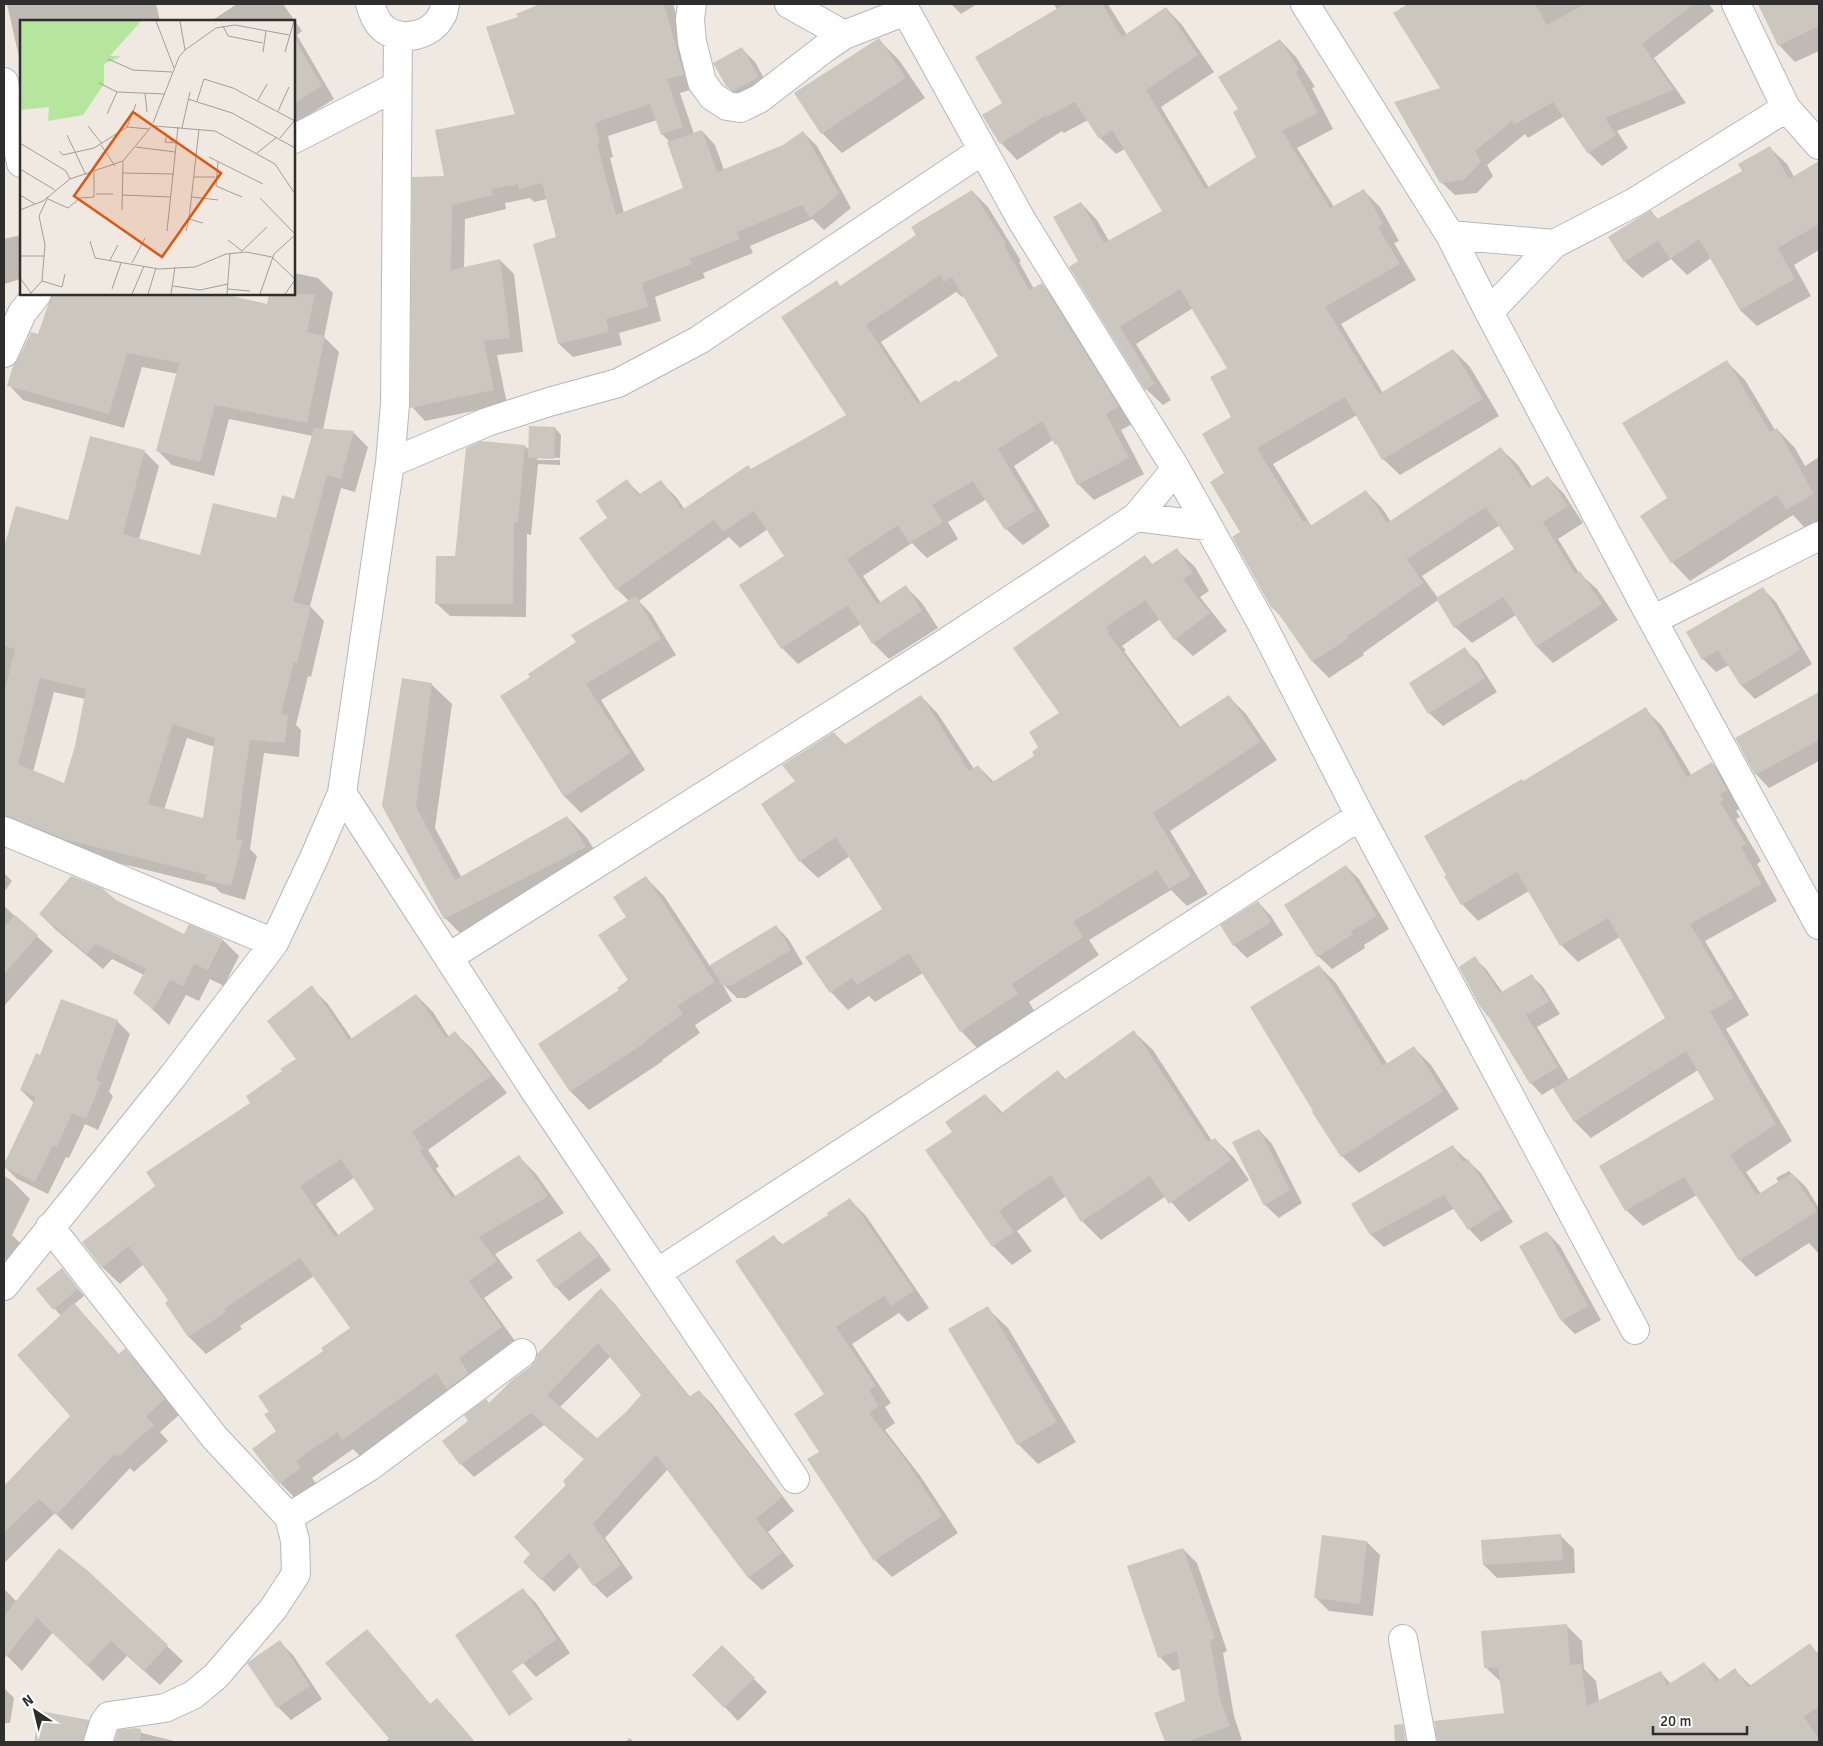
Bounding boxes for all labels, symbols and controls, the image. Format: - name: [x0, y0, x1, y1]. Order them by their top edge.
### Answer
- inset map: [20, 20, 295, 295]
- north arrow: [10, 1686, 60, 1736]
- text: N: [19, 1691, 37, 1711]
- scale bar: [1653, 1704, 1747, 1736]
- text: 20 m: [1660, 1712, 1691, 1730]

